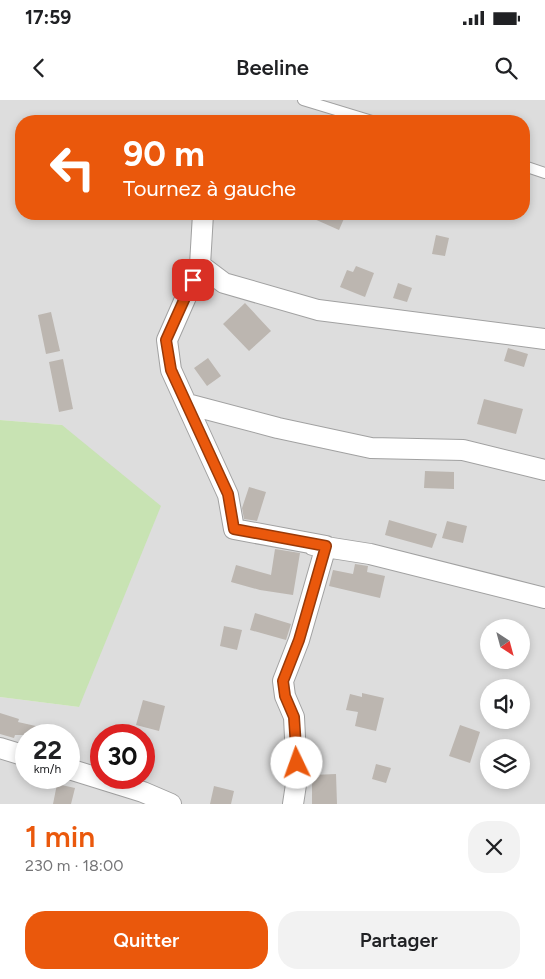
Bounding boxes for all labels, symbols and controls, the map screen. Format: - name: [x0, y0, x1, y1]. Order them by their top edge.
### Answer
- text: 17:59: [25, 6, 71, 29]
- icon: back: [25, 54, 53, 82]
- text: Beeline: [236, 54, 309, 81]
- icon: search: [492, 54, 520, 82]
- text: 90 m: [123, 133, 205, 175]
- icon: left: [40, 135, 105, 200]
- text: Tournez à gauche: [123, 175, 296, 202]
- pin: [172, 259, 214, 301]
- icon: arrive: [179, 266, 207, 294]
- north arrow: [480, 619, 530, 669]
- map controls: [480, 619, 530, 789]
- button: sound: [480, 679, 530, 729]
- speed limit sign: 30: [90, 724, 155, 789]
- text: 22: [33, 735, 62, 765]
- position arrow: [270, 736, 322, 788]
- button: layers: [480, 739, 530, 789]
- text: km/h: [34, 762, 61, 776]
- text: 1 min: [25, 818, 95, 855]
- button: close: [468, 821, 520, 873]
- text: 230 m · 18:00: [25, 856, 123, 875]
- button: Quitter: [25, 911, 268, 969]
- button: Partager: [278, 911, 520, 969]

